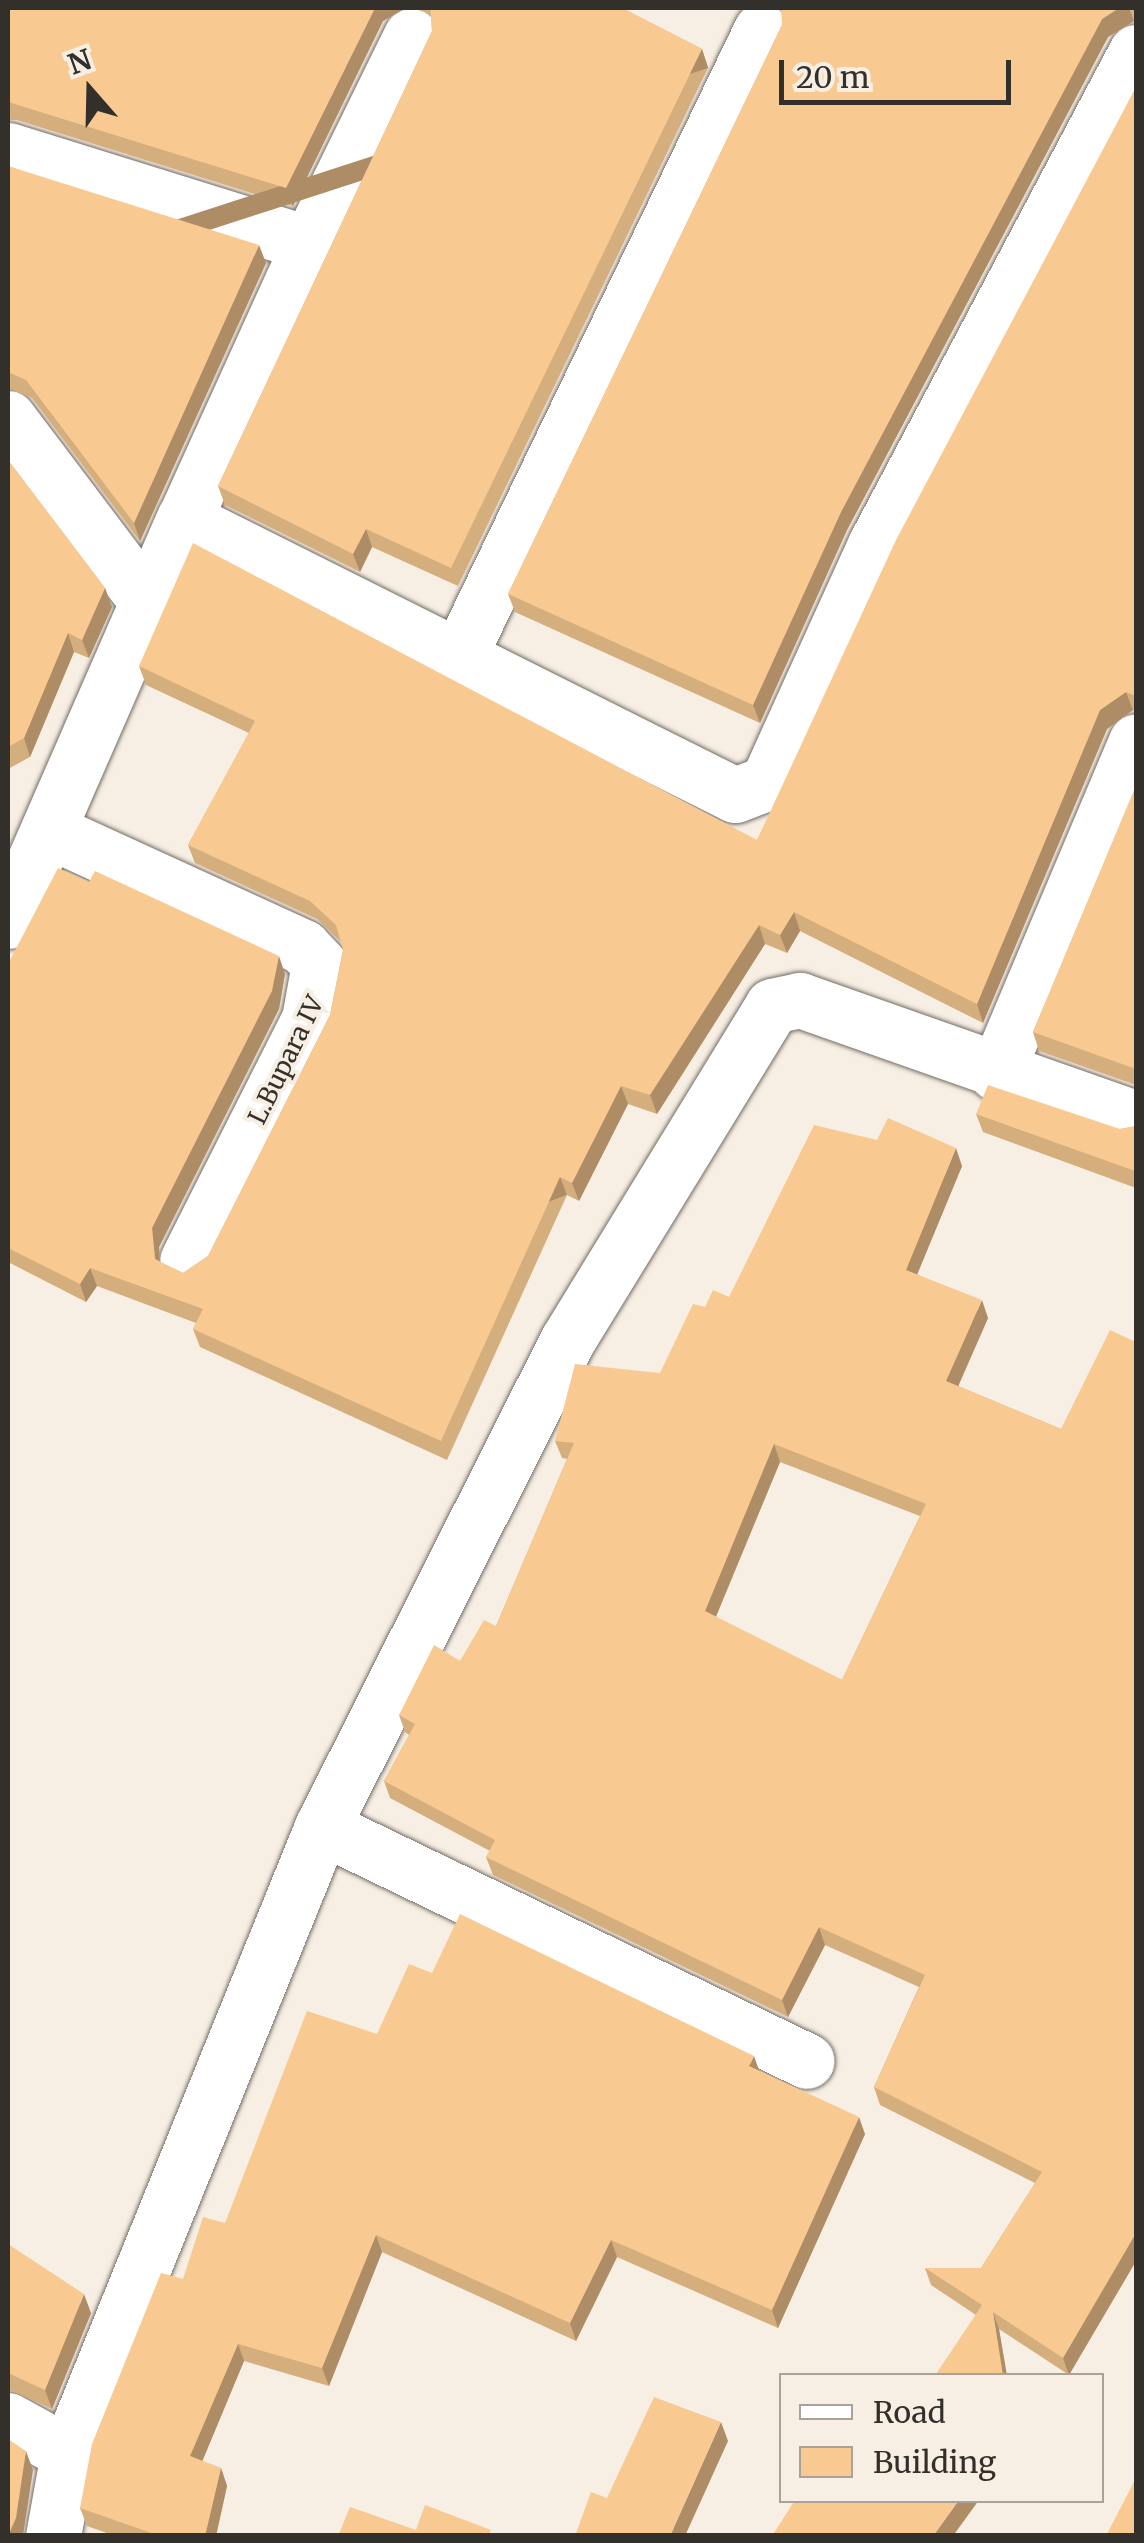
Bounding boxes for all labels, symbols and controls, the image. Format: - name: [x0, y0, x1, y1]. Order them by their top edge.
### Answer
- north arrow: [40, 40, 140, 140]
- scale bar: [784, 40, 1016, 102]
- text: N: [63, 41, 96, 83]
- text: 20 m: [796, 58, 869, 96]
- street label: L.Bupara IV: [242, 991, 330, 1129]
- legend: [779, 2373, 1104, 2503]
- text: Road: [873, 2393, 946, 2431]
- text: Building: [873, 2443, 996, 2481]

